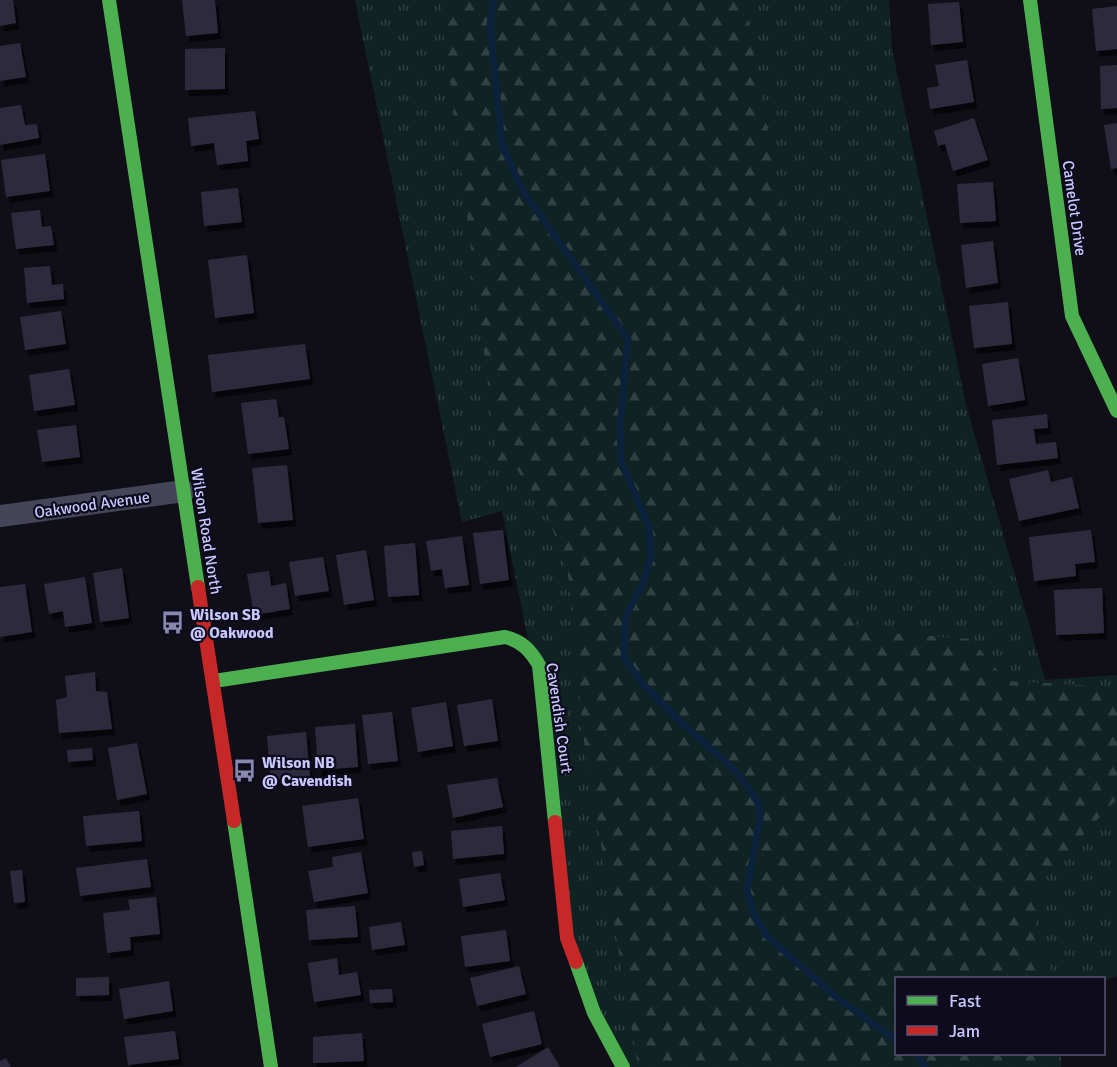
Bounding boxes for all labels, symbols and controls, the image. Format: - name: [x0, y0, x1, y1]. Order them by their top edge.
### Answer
- street label: Camelot Drive: [1057, 159, 1091, 257]
- street label: Wilson Road North: [186, 467, 226, 596]
- street label: Oakwood Avenue: [33, 487, 151, 523]
- place label: Wilson SB @ Oakwood: [190, 605, 274, 643]
- bus stop icon: Wilson SB @ Oakwood: [159, 610, 185, 636]
- street label: Cavendish Court: [541, 661, 577, 775]
- place label: Wilson NB @ Cavendish: [262, 753, 353, 791]
- bus stop icon: Wilson NB @ Cavendish: [231, 758, 257, 784]
- legend: [895, 977, 1105, 1055]
- text: Fast: [949, 990, 981, 1012]
- text: Jam: [949, 1020, 980, 1042]

